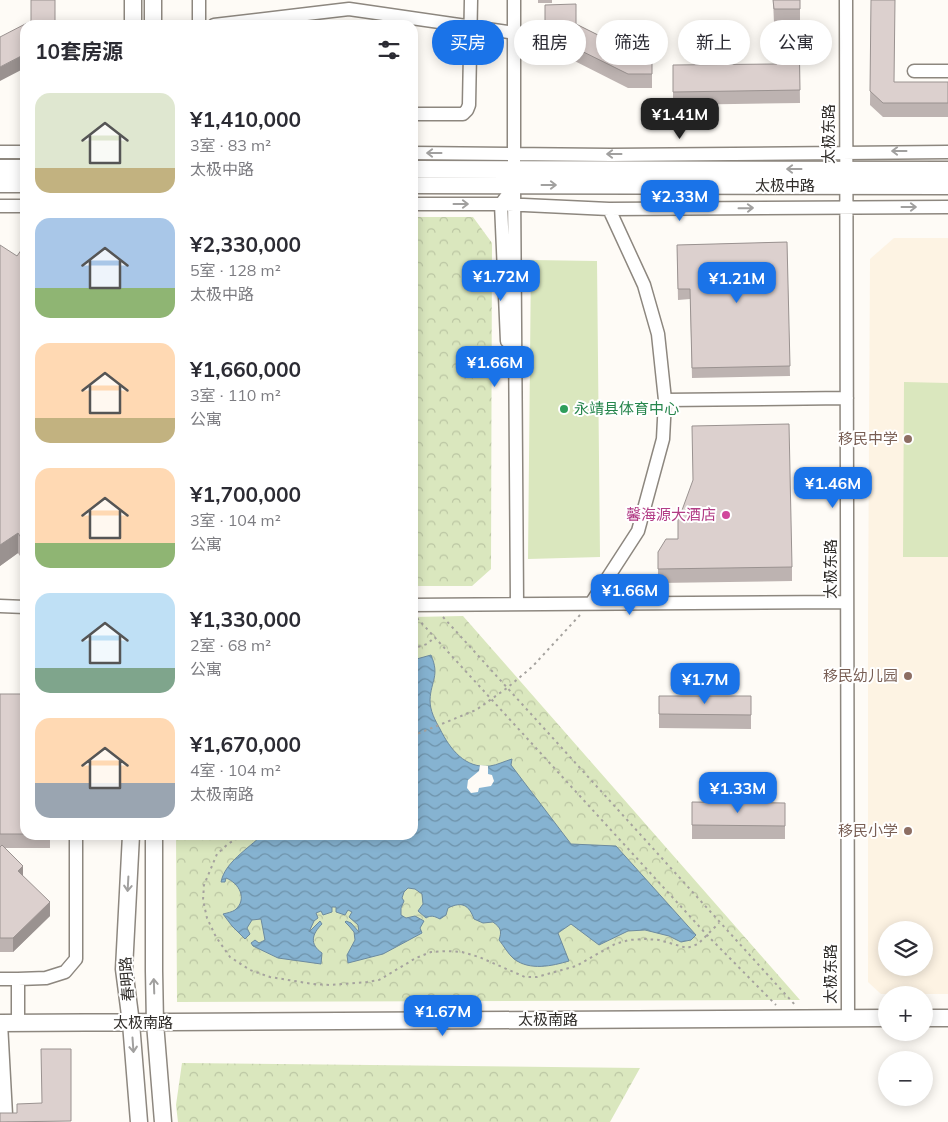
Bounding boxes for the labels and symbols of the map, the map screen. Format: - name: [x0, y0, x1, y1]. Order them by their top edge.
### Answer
- pin: ¥1.41M: [639, 98, 721, 140]
- street label: 太极东路: [819, 104, 838, 164]
- one-way arrow: [892, 146, 908, 156]
- one-way arrow: [427, 148, 443, 158]
- one-way arrow: [607, 149, 623, 159]
- one-way arrow: [787, 164, 803, 174]
- street label: 太极中路: [755, 176, 815, 195]
- one-way arrow: [540, 180, 556, 190]
- pin: ¥2.33M: [639, 180, 721, 222]
- one-way arrow: [452, 199, 469, 209]
- one-way arrow: [900, 202, 916, 212]
- one-way arrow: [738, 203, 754, 213]
- pin: ¥1.72M: [460, 260, 542, 302]
- pin: ¥1.21M: [696, 262, 778, 304]
- pin: ¥1.66M: [454, 346, 536, 388]
- place label: 永靖县体育中心: [574, 399, 679, 418]
- marker: 永靖县体育中心: [558, 403, 570, 415]
- place label: 移民中学: [838, 429, 898, 448]
- marker: 移民中学: [902, 433, 914, 445]
- pin: ¥1.46M: [792, 466, 874, 509]
- place label: 馨海源大酒店: [626, 505, 716, 524]
- marker: 馨海源大酒店: [720, 509, 732, 521]
- street label: 太极东路: [821, 539, 840, 599]
- pin: ¥1.66M: [589, 574, 671, 616]
- pin: ¥1.7M: [670, 662, 740, 705]
- place label: 移民幼儿园: [823, 666, 898, 685]
- marker: 移民幼儿园: [902, 670, 914, 682]
- pin: ¥1.33M: [697, 772, 779, 814]
- place label: 移民小学: [838, 821, 898, 840]
- marker: 移民小学: [902, 825, 914, 837]
- one-way arrow: [124, 875, 133, 891]
- street label: 太极东路: [821, 944, 840, 1004]
- street label: 春明路: [115, 956, 138, 1002]
- one-way arrow: [149, 978, 159, 994]
- pin: ¥1.67M: [402, 994, 484, 1037]
- street label: 太极南路: [518, 1010, 578, 1029]
- street label: 太极南路: [113, 1013, 173, 1032]
- one-way arrow: [128, 1037, 138, 1053]

